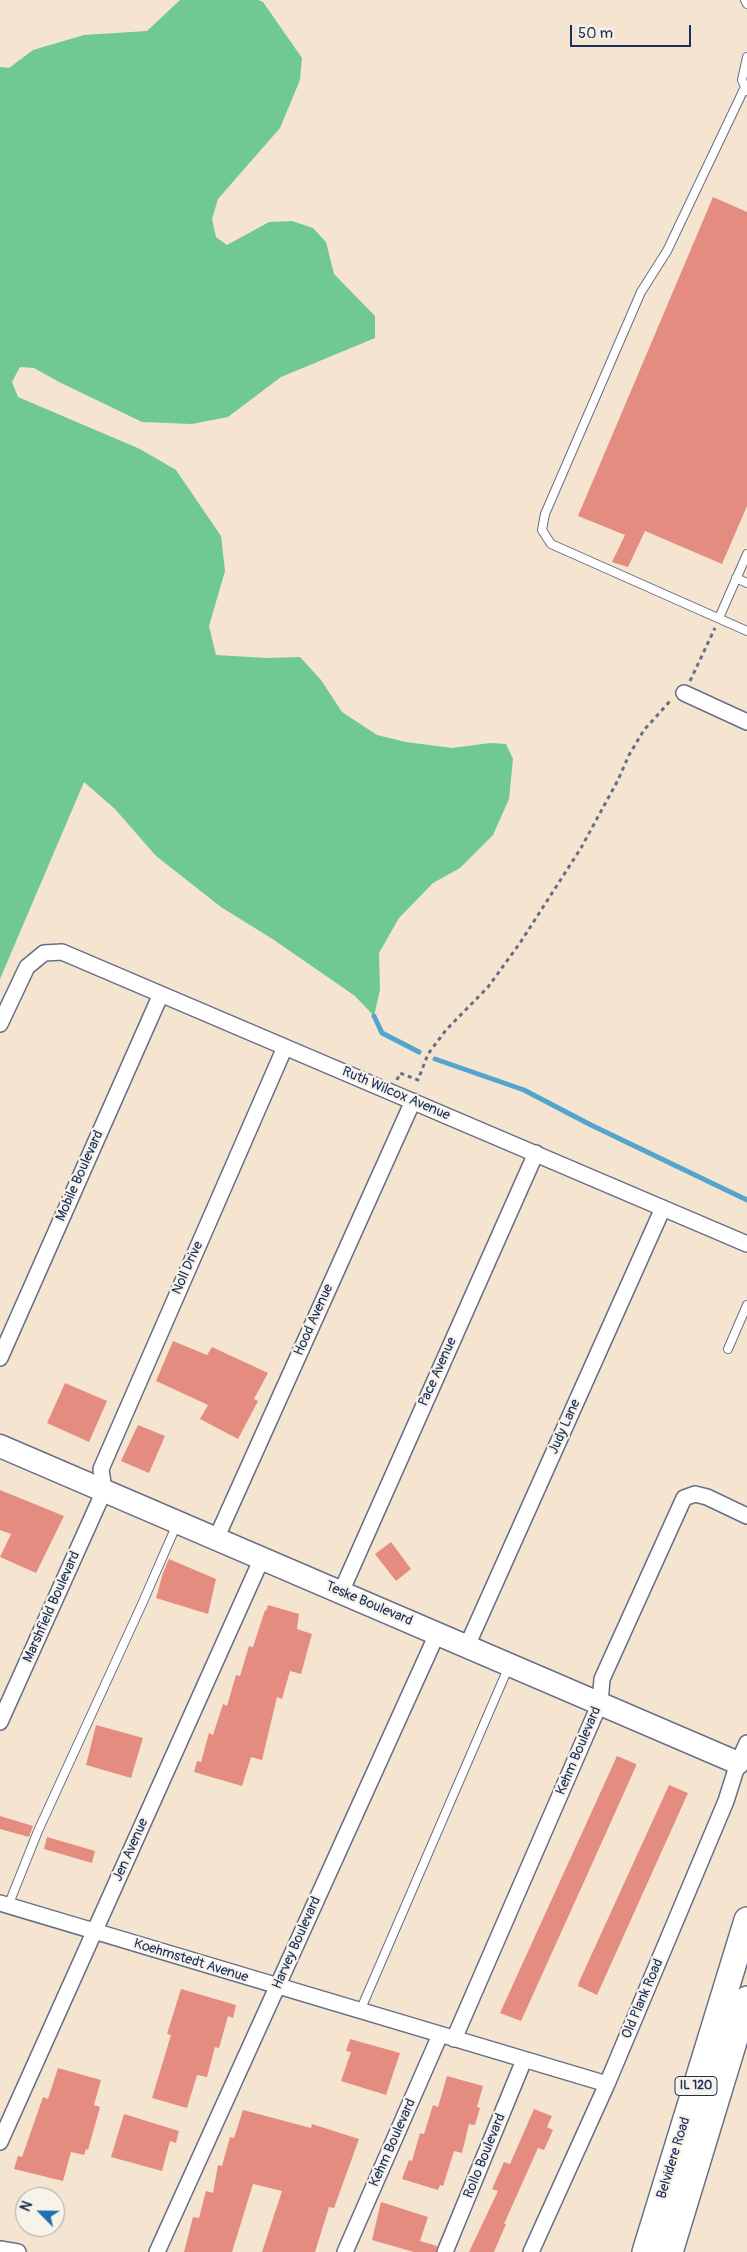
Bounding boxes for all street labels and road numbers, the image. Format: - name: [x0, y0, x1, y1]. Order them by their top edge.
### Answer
- street label: Ruth Wilcox Avenue: [339, 1064, 453, 1124]
- street label: Mobile Boulevard: [53, 1128, 107, 1224]
- street label: Noll Drive: [169, 1239, 207, 1297]
- street label: Hood Avenue: [291, 1281, 337, 1359]
- street label: Pace Avenue: [415, 1335, 461, 1409]
- street label: Judy Lane: [545, 1397, 585, 1457]
- street label: Marshfield Boulevard: [20, 1549, 84, 1665]
- street label: Teske Boulevard: [323, 1578, 415, 1630]
- street label: Kehm Boulevard: [553, 1704, 605, 1798]
- street label: Jen Avenue: [110, 1816, 152, 1884]
- street label: Harvey Boulevard: [269, 1894, 325, 1992]
- street label: Koehmstedt Avenue: [132, 1936, 250, 1986]
- street label: Old Plank Road: [619, 1957, 667, 2041]
- road number: IL 120: [675, 2076, 717, 2096]
- street label: Kehm Boulevard: [366, 2096, 420, 2190]
- street label: Rollo Boulevard: [460, 2111, 510, 2201]
- street label: Belvidere Road: [654, 2115, 694, 2201]

